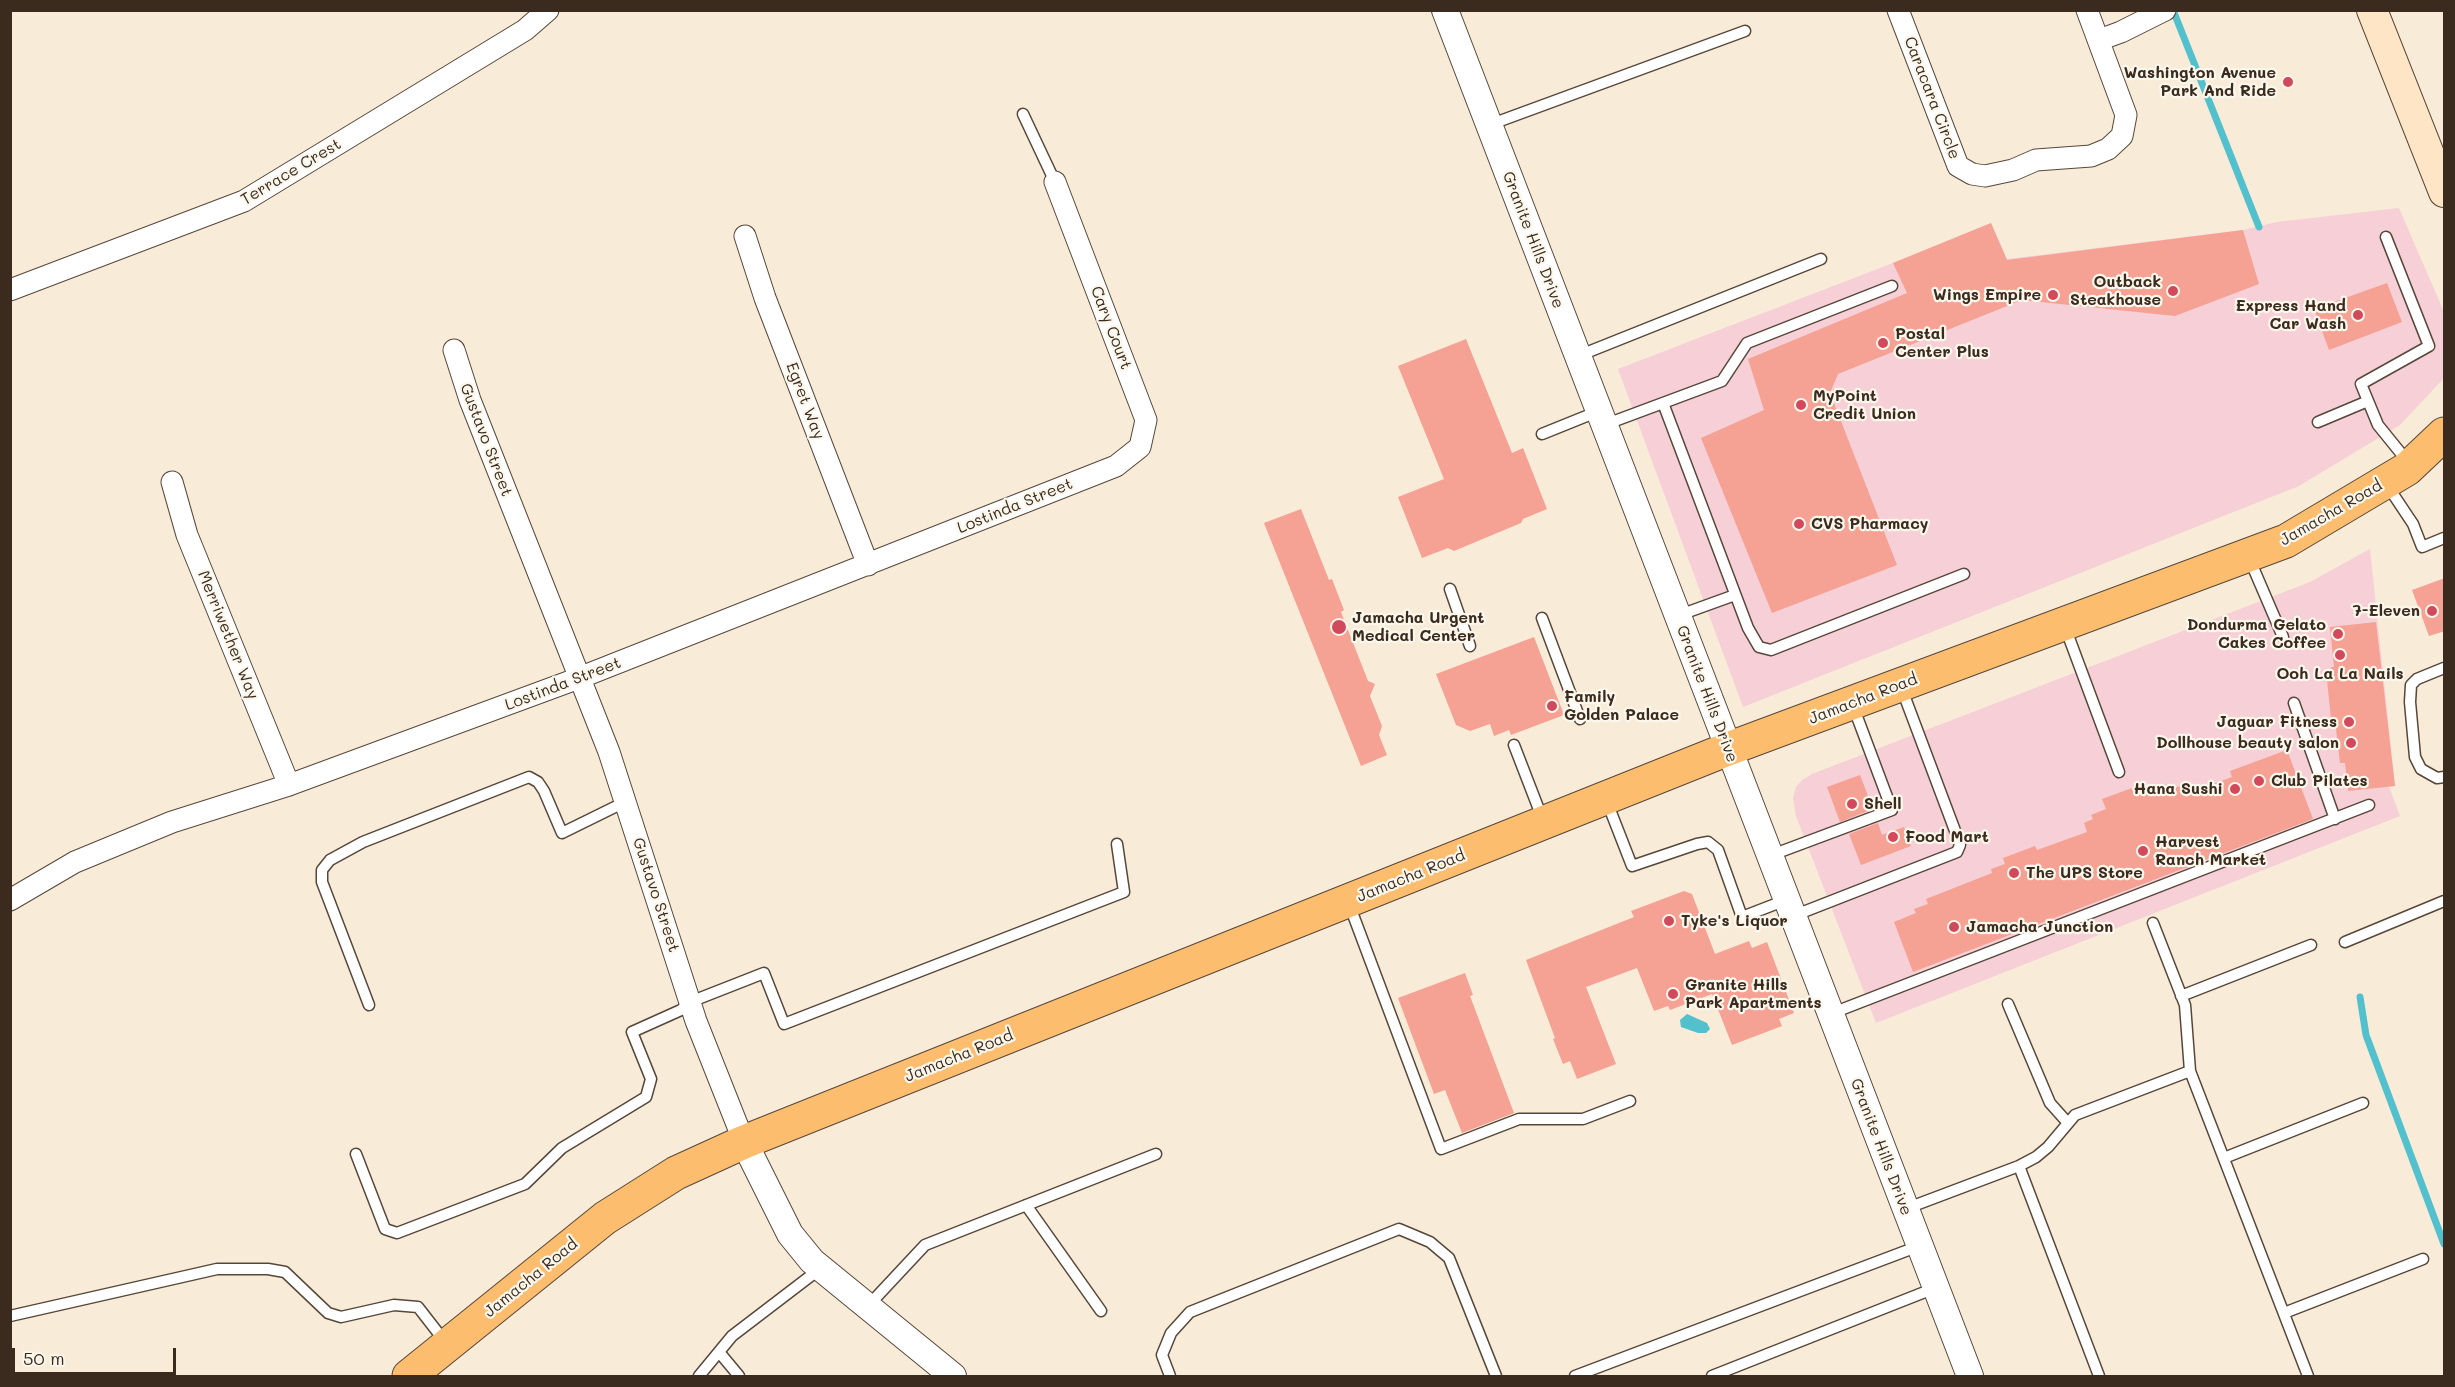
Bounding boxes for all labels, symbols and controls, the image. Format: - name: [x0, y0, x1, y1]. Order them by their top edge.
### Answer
- street label: Caracara Circle: [1900, 34, 1964, 162]
- place label: Washington Avenue Park And Ride: [2124, 63, 2276, 101]
- marker: Washington Avenue Park And Ride: [2281, 75, 2295, 89]
- street label: Terrace Crest: [237, 135, 345, 209]
- street label: Granite Hills Drive: [1498, 169, 1568, 311]
- place label: Outback Steakhouse: [2070, 272, 2161, 310]
- street label: Cary Court: [1086, 284, 1136, 372]
- marker: Outback Steakhouse: [2166, 284, 2180, 298]
- place label: Wings Empire: [1933, 285, 2041, 305]
- marker: Wings Empire: [2046, 288, 2060, 302]
- place label: Express Hand Car Wash: [2235, 296, 2346, 334]
- marker: Express Hand Car Wash: [2351, 308, 2365, 322]
- place label: Postal Center Plus: [1895, 324, 1989, 362]
- marker: Postal Center Plus: [1876, 336, 1890, 350]
- street label: Egret Way: [782, 360, 828, 442]
- street label: Gustavo Street: [456, 381, 516, 499]
- place label: MyPoint Credit Union: [1813, 386, 1916, 424]
- marker: MyPoint Credit Union: [1794, 398, 1808, 412]
- street label: Lostinda Street: [955, 474, 1075, 538]
- street label: Jamacha Road: [2276, 476, 2386, 550]
- place label: CVS Pharmacy: [1811, 514, 1928, 534]
- marker: CVS Pharmacy: [1792, 517, 1806, 531]
- street label: Merriwether Way: [193, 568, 263, 702]
- place label: 7-Eleven: [2353, 601, 2420, 621]
- marker: 7-Eleven: [2425, 604, 2439, 618]
- place label: Jamacha Urgent Medical Center: [1352, 608, 1484, 646]
- place label: Dondurma Gelato Cakes Coffee: [2187, 615, 2326, 653]
- marker: Jamacha Urgent Medical Center: [1330, 618, 1348, 636]
- street label: Granite Hills Drive: [1672, 623, 1742, 765]
- marker: Dondurma Gelato Cakes Coffee: [2331, 627, 2345, 641]
- marker: Ooh La La Nails: [2333, 648, 2347, 662]
- street label: Lostinda Street: [502, 653, 624, 715]
- place label: Ooh La La Nails: [2276, 664, 2404, 684]
- street label: Jamacha Road: [1806, 669, 1920, 729]
- place label: Family Golden Palace: [1564, 687, 1679, 725]
- marker: Family Golden Palace: [1545, 699, 1559, 713]
- place label: Jaguar Fitness: [2216, 712, 2337, 732]
- marker: Jaguar Fitness: [2342, 715, 2356, 729]
- place label: Dollhouse beauty salon: [2156, 733, 2339, 753]
- marker: Dollhouse beauty salon: [2344, 736, 2358, 750]
- place label: Club Pilates: [2271, 771, 2367, 791]
- marker: Club Pilates: [2252, 774, 2266, 788]
- place label: Hana Sushi: [2134, 779, 2223, 799]
- marker: Hana Sushi: [2228, 782, 2242, 796]
- place label: Shell: [1864, 794, 1901, 814]
- marker: Shell: [1845, 797, 1859, 811]
- place label: Food Mart: [1905, 827, 1989, 847]
- marker: Food Mart: [1886, 830, 1900, 844]
- place label: Harvest Ranch Market: [2155, 832, 2266, 870]
- street label: Gustavo Street: [628, 835, 684, 955]
- marker: Harvest Ranch Market: [2136, 844, 2150, 858]
- street label: Jamacha Road: [1354, 846, 1468, 906]
- place label: The UPS Store: [2026, 863, 2143, 883]
- marker: The UPS Store: [2007, 866, 2021, 880]
- place label: Tyke's Liquor: [1681, 911, 1788, 931]
- marker: Tyke's Liquor: [1662, 914, 1676, 928]
- place label: Jamacha Junction: [1966, 917, 2113, 937]
- marker: Jamacha Junction: [1947, 920, 1961, 934]
- place label: Granite Hills Park Apartments: [1685, 975, 1822, 1013]
- marker: Granite Hills Park Apartments: [1666, 987, 1680, 1001]
- street label: Jamacha Road: [902, 1026, 1016, 1086]
- street label: Granite Hills Drive: [1846, 1076, 1916, 1218]
- street label: Jamacha Road: [480, 1234, 582, 1322]
- scale bar: [15, 1336, 178, 1374]
- text: 50 m: [23, 1346, 65, 1370]

